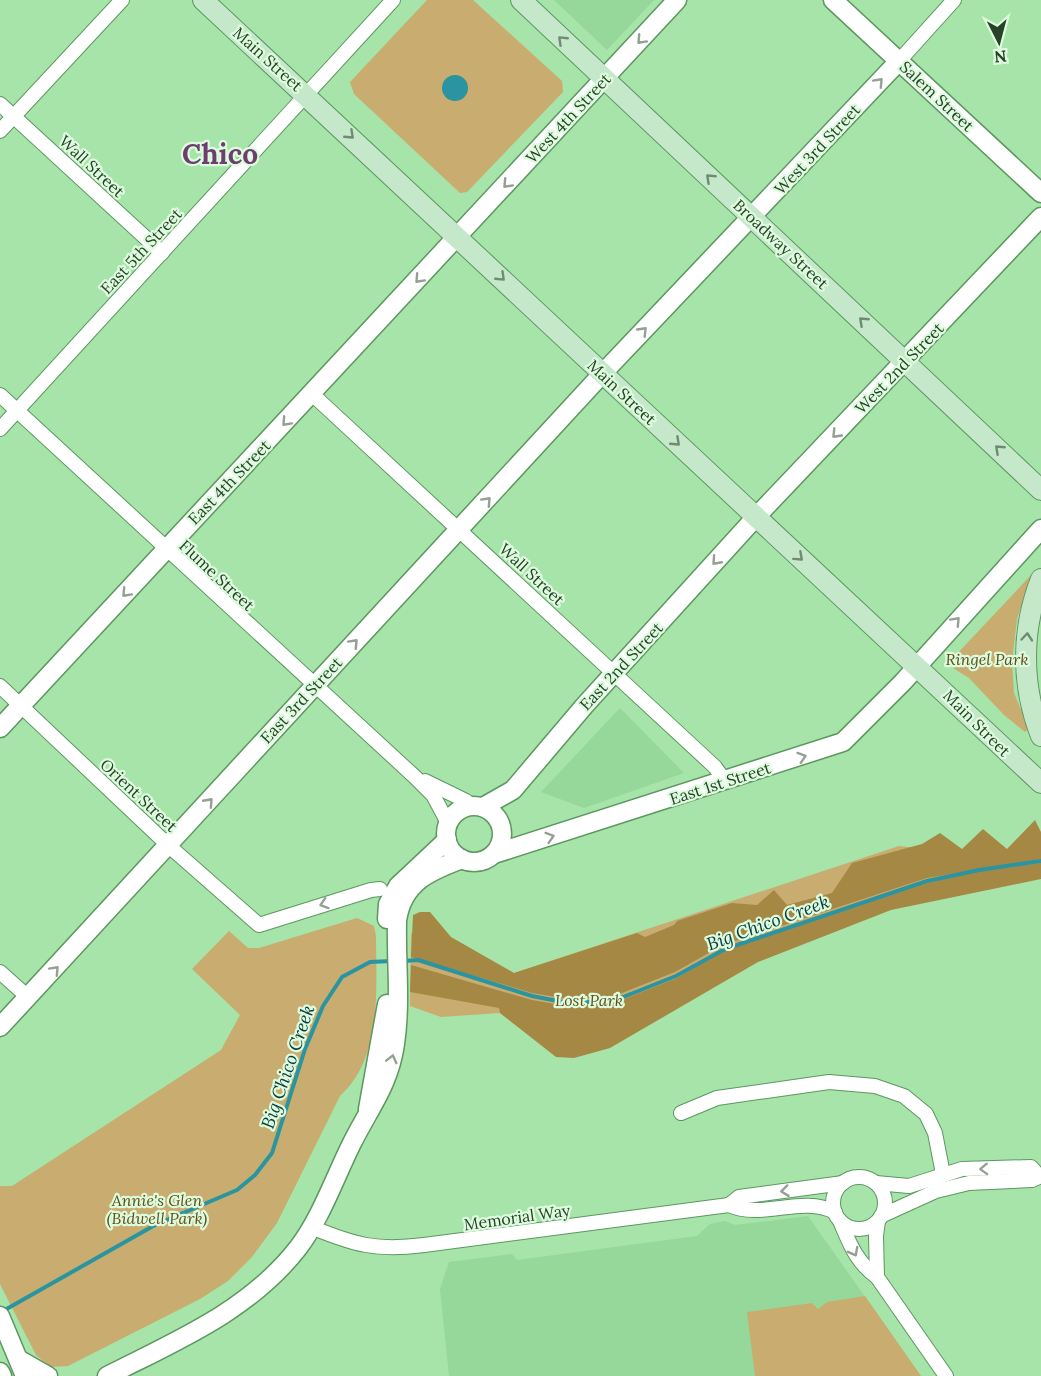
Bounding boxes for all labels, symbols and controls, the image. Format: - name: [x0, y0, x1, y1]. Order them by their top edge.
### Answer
- north arrow: [969, 12, 1029, 72]
- street label: Main Street: [229, 23, 308, 96]
- one-way arrow: [637, 32, 648, 43]
- one-way arrow: [559, 36, 570, 47]
- text: N: [993, 46, 1008, 68]
- street label: Salem Street: [896, 57, 979, 136]
- street label: West 4th Street: [521, 68, 615, 167]
- one-way arrow: [871, 79, 882, 90]
- street label: West 3rd Street: [770, 99, 865, 198]
- one-way arrow: [343, 128, 353, 139]
- street label: Wall Street: [55, 131, 129, 202]
- district label: Chico: [182, 136, 258, 172]
- one-way arrow: [706, 174, 717, 185]
- one-way arrow: [503, 177, 514, 188]
- street label: Broadway Street: [729, 195, 833, 294]
- street label: East 5th Street: [96, 203, 186, 298]
- one-way arrow: [494, 269, 505, 280]
- one-way arrow: [415, 273, 426, 283]
- one-way arrow: [860, 317, 870, 328]
- street label: West 2nd Street: [850, 318, 948, 418]
- one-way arrow: [636, 328, 647, 339]
- street label: Main Street: [583, 355, 661, 429]
- one-way arrow: [283, 415, 294, 426]
- one-way arrow: [832, 427, 843, 437]
- street label: East 4th Street: [184, 435, 275, 529]
- one-way arrow: [668, 435, 679, 446]
- one-way arrow: [995, 446, 1006, 457]
- one-way arrow: [480, 497, 491, 508]
- street label: Flume Street: [175, 535, 259, 615]
- street label: Wall Street: [495, 539, 569, 610]
- one-way arrow: [792, 550, 803, 561]
- one-way arrow: [712, 555, 723, 565]
- one-way arrow: [122, 586, 133, 596]
- street label: East 2nd Street: [575, 617, 668, 714]
- one-way arrow: [949, 617, 960, 628]
- one-way arrow: [1020, 633, 1033, 642]
- one-way arrow: [347, 639, 358, 650]
- park label: Ringel Park: [945, 649, 1029, 669]
- street label: East 3rd Street: [256, 652, 347, 747]
- street label: Main Street: [939, 685, 1015, 761]
- one-way arrow: [796, 751, 807, 764]
- street label: Orient Street: [96, 754, 182, 836]
- street label: East 1st Street: [667, 757, 774, 809]
- one-way arrow: [201, 799, 212, 810]
- one-way arrow: [544, 832, 555, 844]
- water label: Big Chico Creek: [703, 890, 832, 955]
- one-way arrow: [319, 897, 330, 910]
- one-way arrow: [48, 966, 59, 976]
- park label: Lost Park: [555, 990, 623, 1010]
- water label: Big Chico Creek: [256, 1002, 319, 1132]
- one-way arrow: [385, 1054, 397, 1065]
- one-way arrow: [980, 1162, 989, 1175]
- one-way arrow: [780, 1185, 790, 1197]
- park label: Annie's Glen (Bidwell Park): [107, 1190, 207, 1229]
- street label: Memorial Way: [463, 1200, 572, 1234]
- one-way arrow: [847, 1246, 858, 1256]

